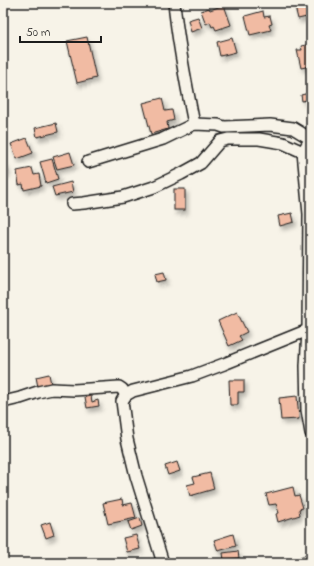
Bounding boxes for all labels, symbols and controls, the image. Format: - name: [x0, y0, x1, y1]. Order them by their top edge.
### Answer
- scale bar: [20, 18, 101, 44]
- text: 50 m: [26, 24, 50, 42]

